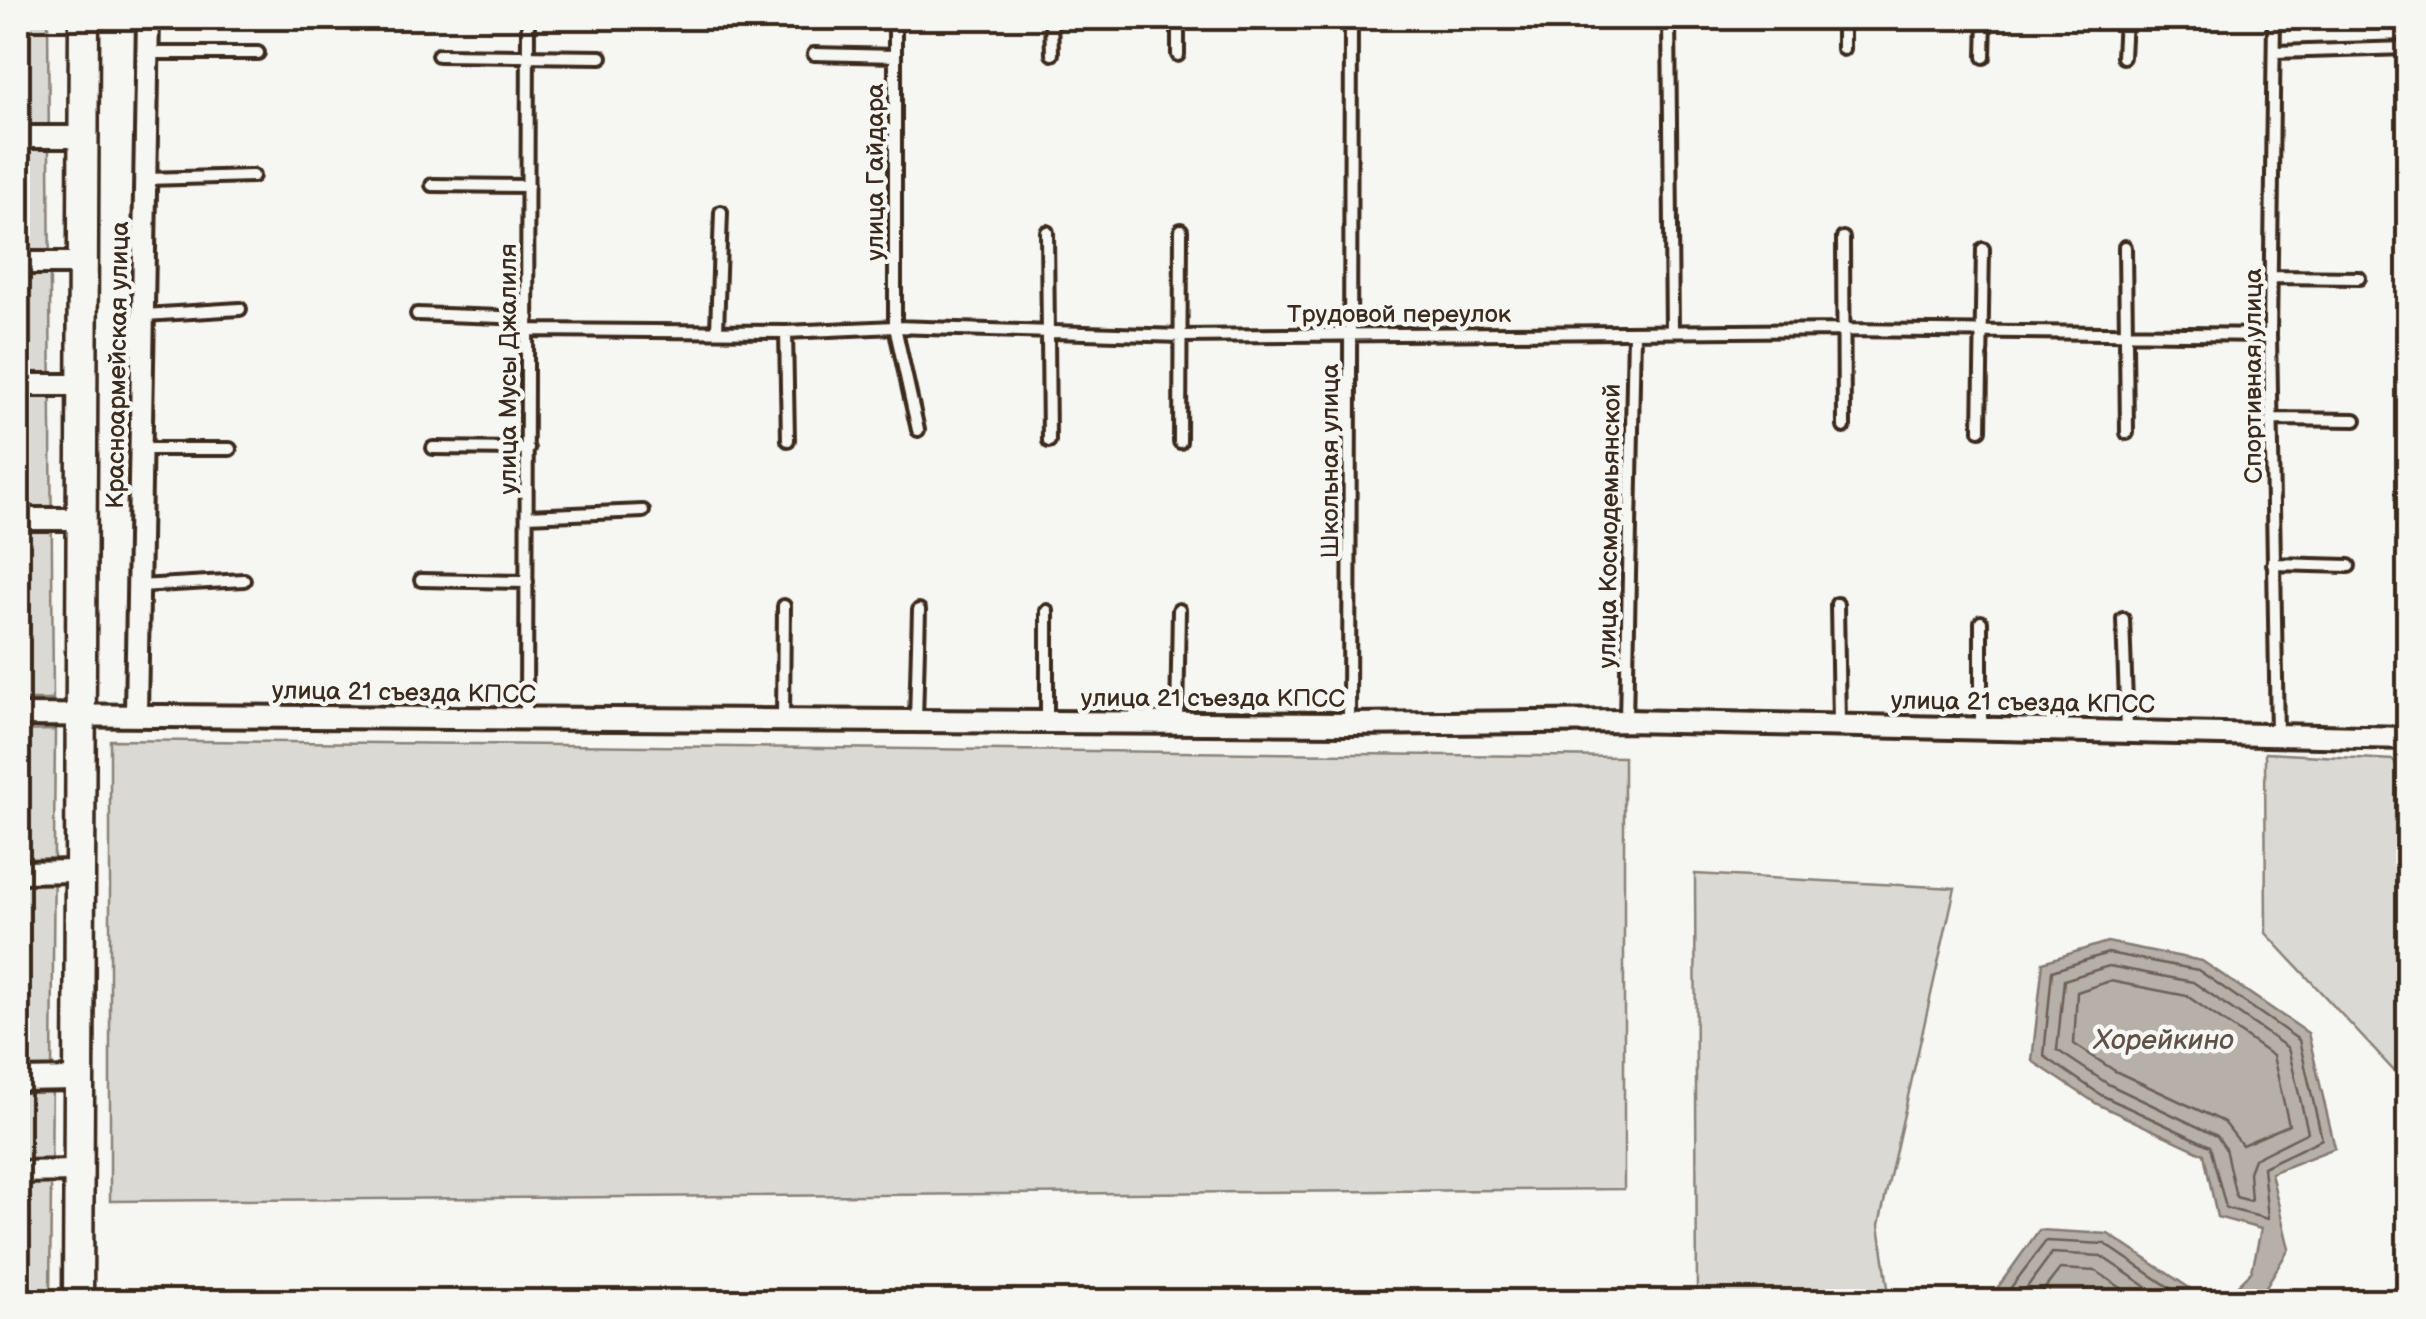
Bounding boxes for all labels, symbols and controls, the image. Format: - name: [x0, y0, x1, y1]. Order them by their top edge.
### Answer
- street label: улица Гайдара: [860, 83, 891, 261]
- street label: Красноармейская улица: [100, 221, 136, 509]
- street label: улица Мусы Джалиля: [493, 243, 524, 495]
- street label: Спортивная улица: [2238, 268, 2269, 484]
- street label: Трудовой переулок: [1287, 299, 1512, 330]
- street label: Школьная улица: [1315, 363, 1346, 559]
- street label: улица Космодемьянской: [1592, 383, 1628, 669]
- street label: улица 21 съезда КПСС: [272, 675, 537, 711]
- street label: улица 21 съезда КПСС: [1081, 683, 1345, 714]
- street label: улица 21 съезда КПСС: [1891, 685, 2156, 721]
- water label: Хорейкино: [2092, 1024, 2234, 1057]

